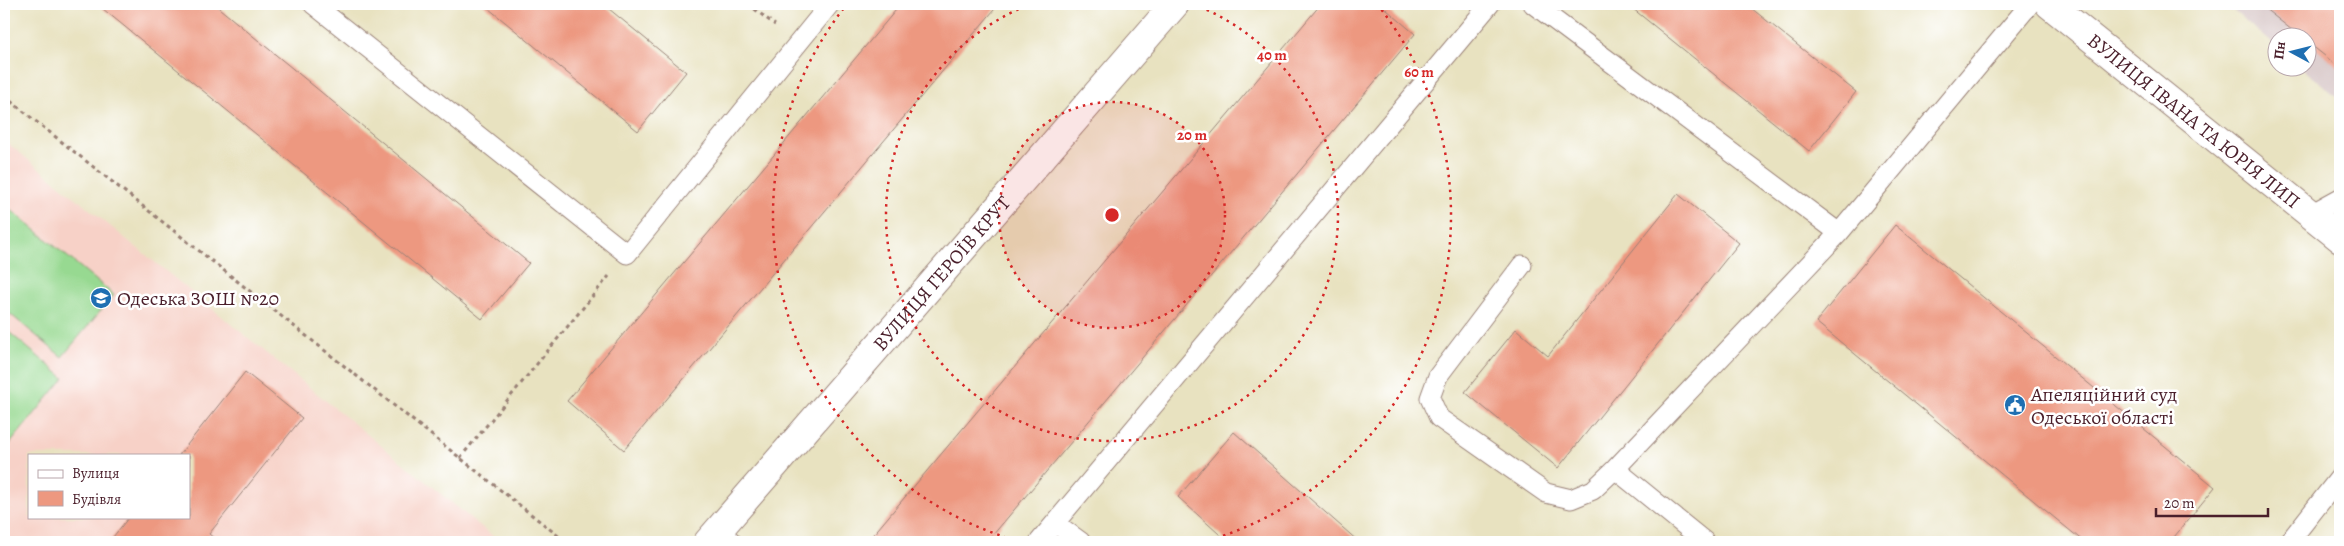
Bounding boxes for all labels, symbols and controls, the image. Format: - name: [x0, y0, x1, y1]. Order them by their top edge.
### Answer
- street label: ВУЛИЦЯ ІВАНА ТА ЮРІЯ ЛИП: [2082, 27, 2306, 214]
- north arrow: [2266, 28, 2316, 78]
- text: Пн: [2269, 40, 2290, 61]
- text: 40 m: [1257, 45, 1287, 65]
- text: 60 m: [1404, 62, 1434, 82]
- text: 20 m: [1177, 125, 1207, 145]
- street label: ВУЛИЦЯ ГЕРОЇВ КРУТ: [867, 190, 1016, 357]
- centre of rings: [1103, 206, 1121, 224]
- place label: Одеська ЗОШ №20: [117, 285, 279, 312]
- school or university icon: Одеська ЗОШ №20: [89, 286, 113, 310]
- place label: Апеляційний суд Одеської області: [2030, 381, 2178, 431]
- public building icon: Апеляційний суд Одеської області: [2003, 393, 2027, 417]
- legend: [28, 454, 190, 518]
- text: Вулиця: [72, 463, 119, 483]
- scale bar: [2156, 486, 2269, 518]
- text: Будівля: [72, 489, 121, 509]
- text: 20 m: [2164, 493, 2195, 513]

